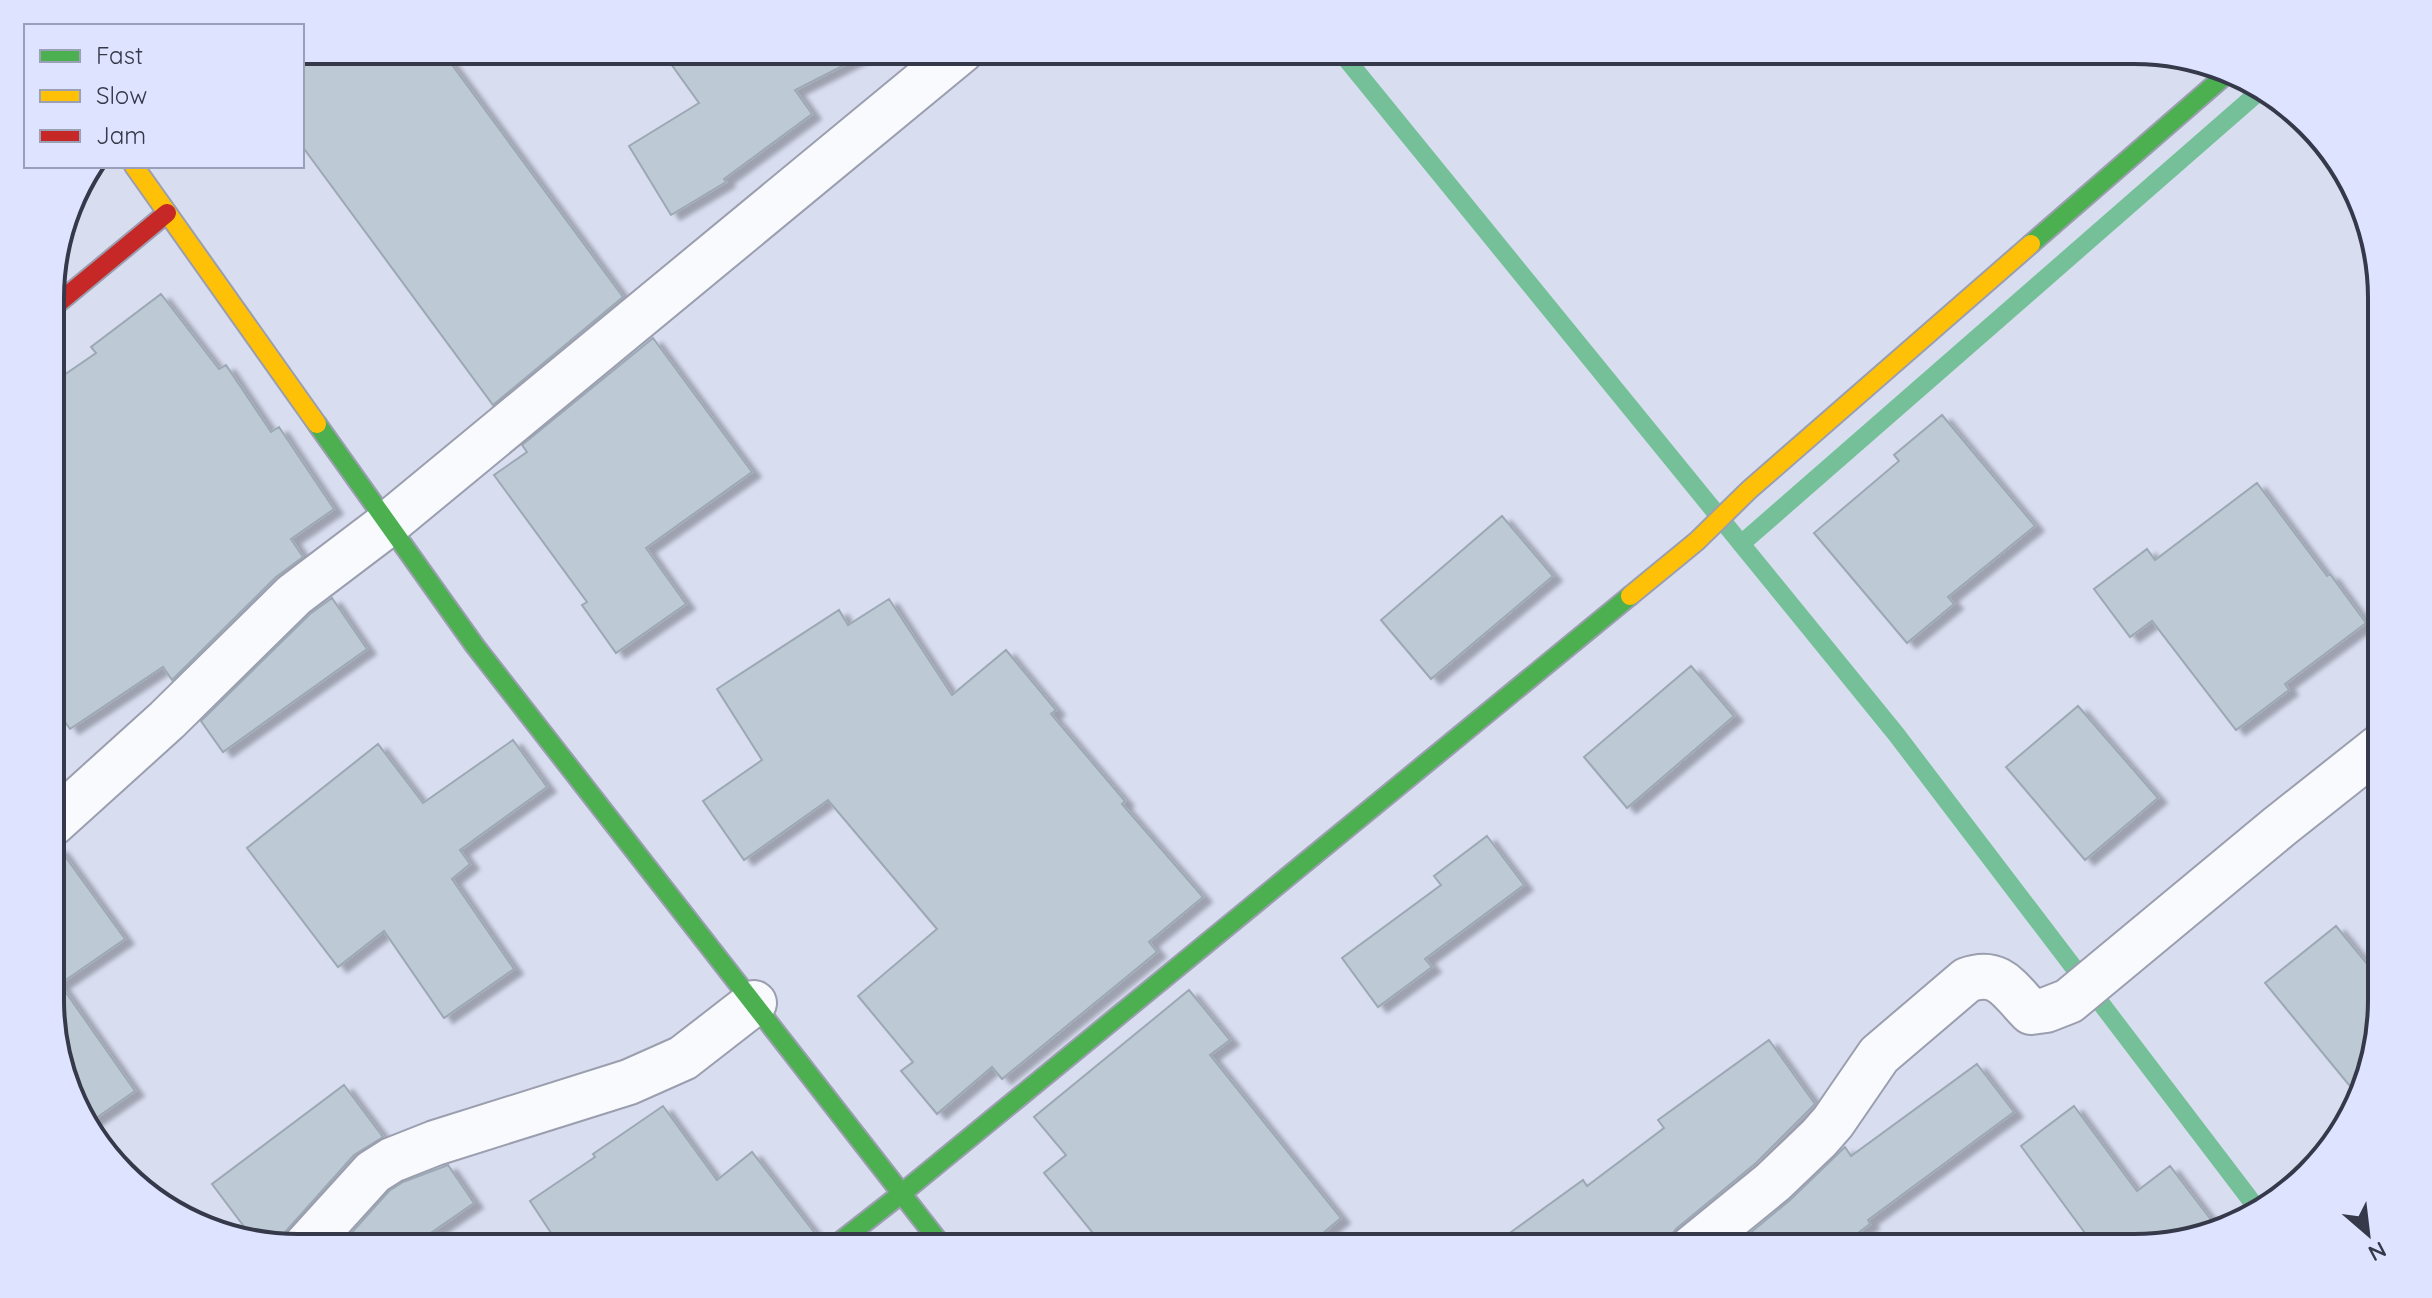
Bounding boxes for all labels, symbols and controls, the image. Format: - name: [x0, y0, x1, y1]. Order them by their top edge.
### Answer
- legend: [24, 24, 304, 168]
- text: Fast: [96, 40, 143, 70]
- text: Slow: [96, 80, 147, 110]
- text: Jam: [96, 120, 146, 150]
- north arrow: [2328, 1194, 2408, 1274]
- text: N: [2364, 1236, 2391, 1268]

